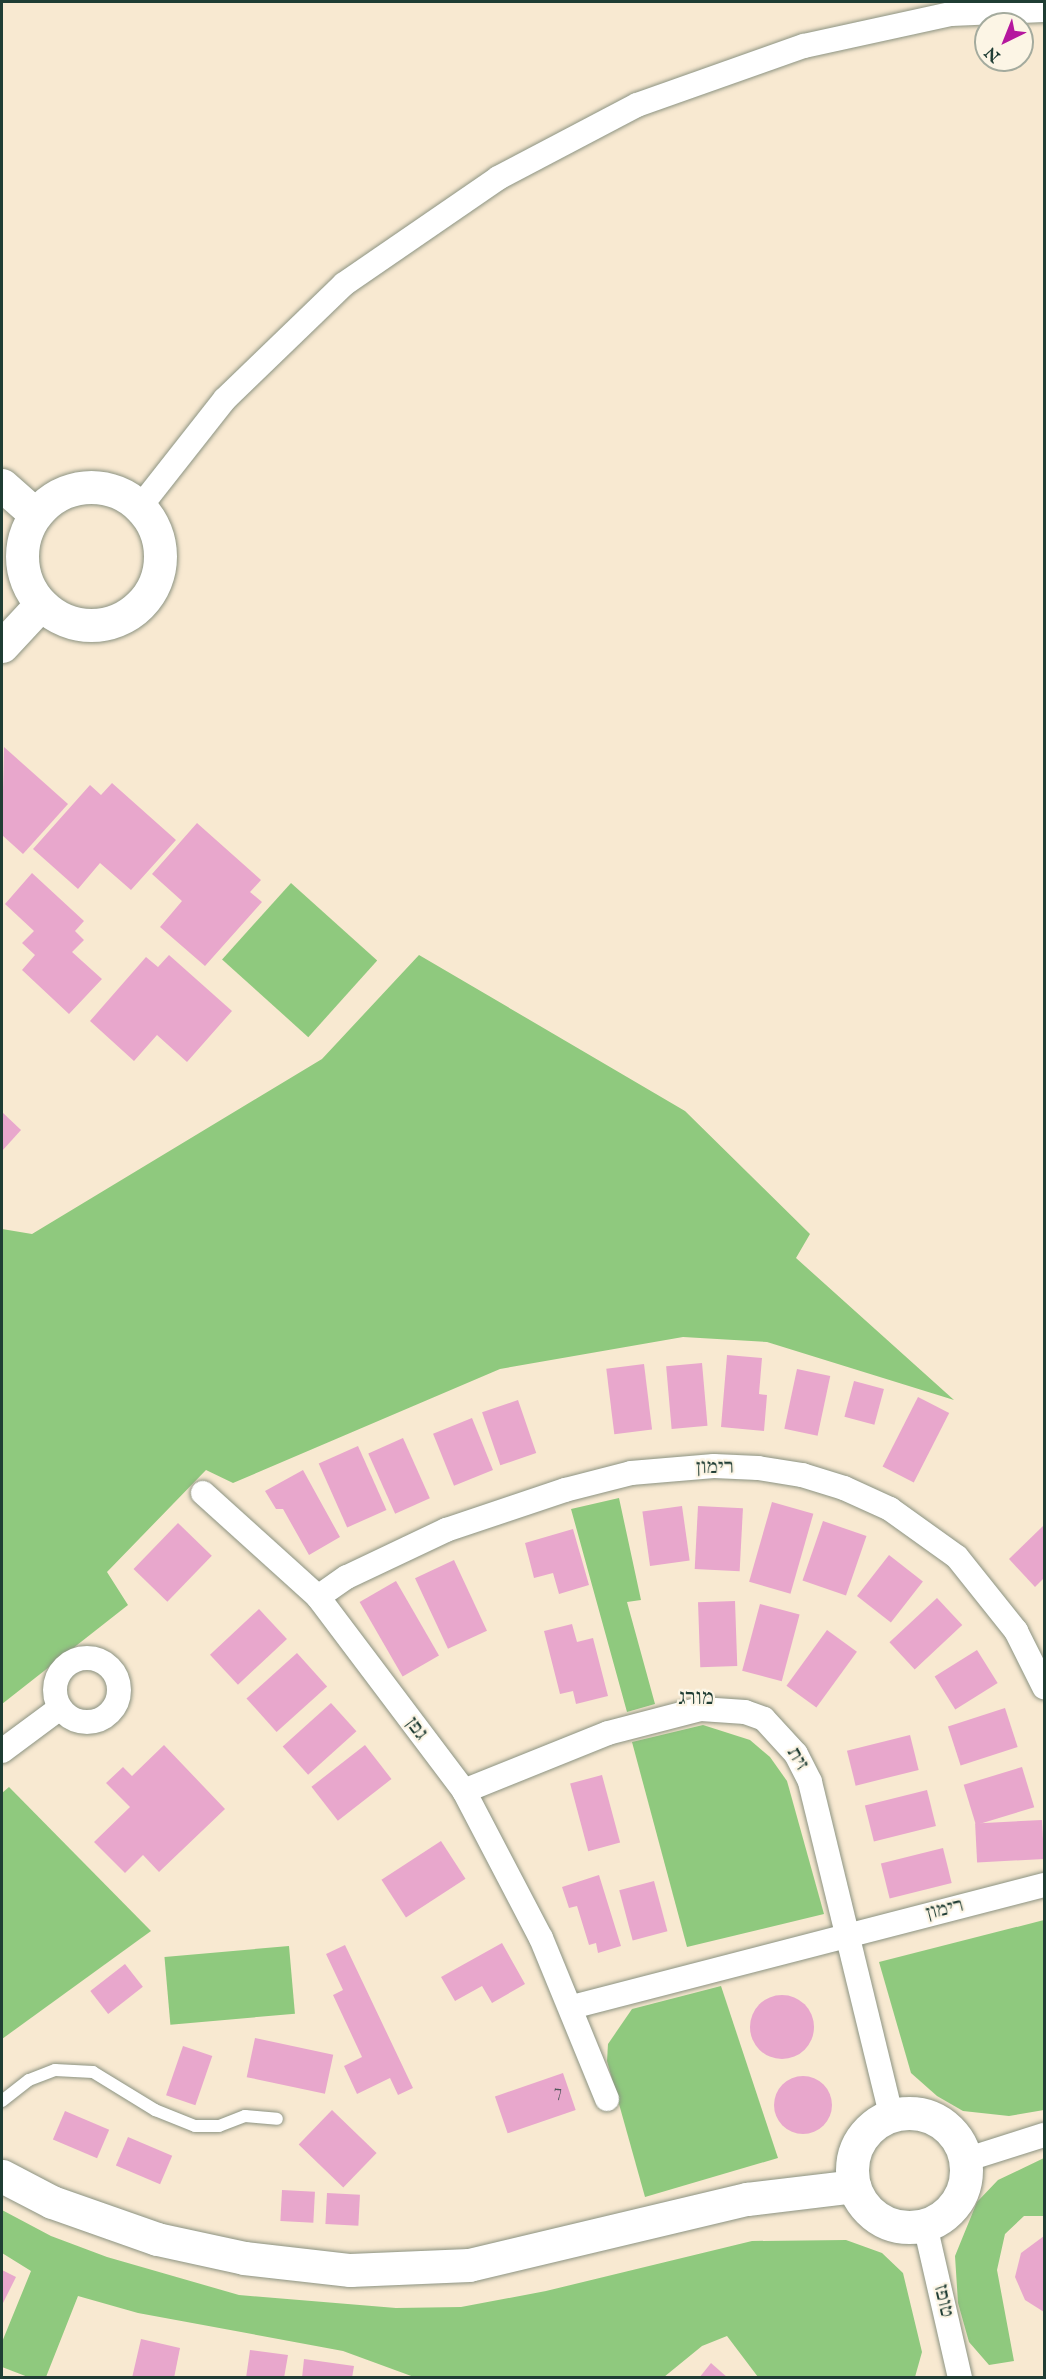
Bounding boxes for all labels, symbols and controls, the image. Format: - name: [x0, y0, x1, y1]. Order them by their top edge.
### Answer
- north arrow: [974, 12, 1034, 72]
- text: N: [981, 42, 1005, 66]
- street label: רימון: [696, 1455, 734, 1481]
- district label: מורג: [678, 1686, 714, 1712]
- street label: גפן: [399, 1712, 433, 1746]
- street label: זית: [780, 1743, 814, 1775]
- street label: רימון: [924, 1893, 966, 1927]
- house number: 7: [554, 2081, 562, 2103]
- street label: טופז: [927, 2282, 959, 2320]

